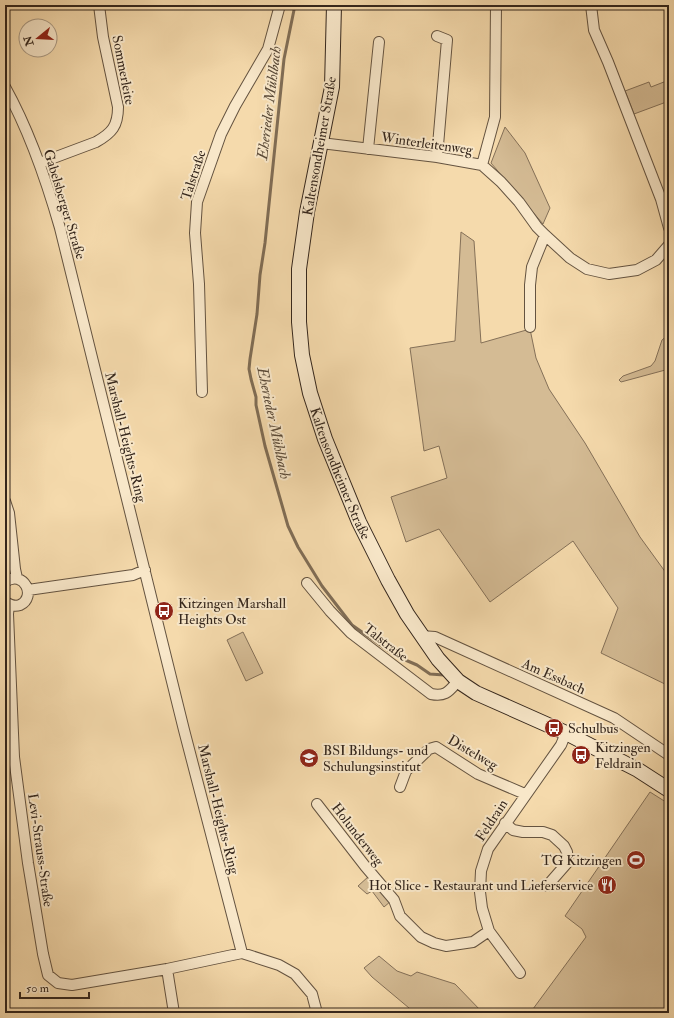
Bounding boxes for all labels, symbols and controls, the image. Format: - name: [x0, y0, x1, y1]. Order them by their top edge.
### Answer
- north arrow: [18, 18, 58, 58]
- text: N: [21, 33, 37, 49]
- street label: Sommerleite: [108, 34, 139, 107]
- water label: Eherieder Mühlbach: [253, 45, 286, 162]
- street label: Kaltensondheimer Straße: [299, 75, 340, 217]
- street label: Winterleitenweg: [379, 129, 475, 158]
- street label: Gabelsberger Straße: [40, 147, 89, 261]
- street label: Talstraße: [177, 148, 210, 202]
- water label: Eherieder Mühlbach: [252, 364, 295, 481]
- street label: Marshall-Heights-Ring: [101, 370, 150, 505]
- street label: Kaltensondheimer Straße: [306, 405, 374, 543]
- place label: Kitzingen Marshall Heights Ost: [178, 595, 286, 628]
- bus stop icon: Kitzingen Marshall Heights Ost: [153, 600, 175, 622]
- street label: Talstraße: [360, 620, 411, 665]
- street label: Am Essbach: [518, 654, 589, 698]
- bus stop icon: Schulbus: [543, 717, 565, 739]
- place label: Schulbus: [568, 720, 619, 737]
- street label: Distelweg: [445, 731, 502, 774]
- place label: Kitzingen Feldrain: [595, 739, 651, 772]
- street label: Marshall-Heights-Ring: [194, 742, 243, 877]
- place label: BSI Bildungs- und Schulungsinstitut: [323, 742, 428, 775]
- bus stop icon: Kitzingen Feldrain: [570, 744, 592, 766]
- school or university icon: BSI Bildungs- und Schulungsinstitut: [298, 747, 320, 769]
- street label: Levi-Strauss-Straße: [24, 792, 57, 908]
- street label: Feldrain: [472, 796, 511, 844]
- street label: Holunderweg: [328, 799, 388, 870]
- sports icon: TG Kitzingen: [625, 849, 647, 871]
- place label: TG Kitzingen: [541, 852, 622, 869]
- restaurant icon: Hot Slice - Restaurant und Lieferservice: [596, 874, 618, 896]
- place label: Hot Slice - Restaurant und Lieferservice: [369, 877, 593, 894]
- scale bar: [20, 974, 89, 1000]
- text: 50 m: [26, 981, 50, 996]

